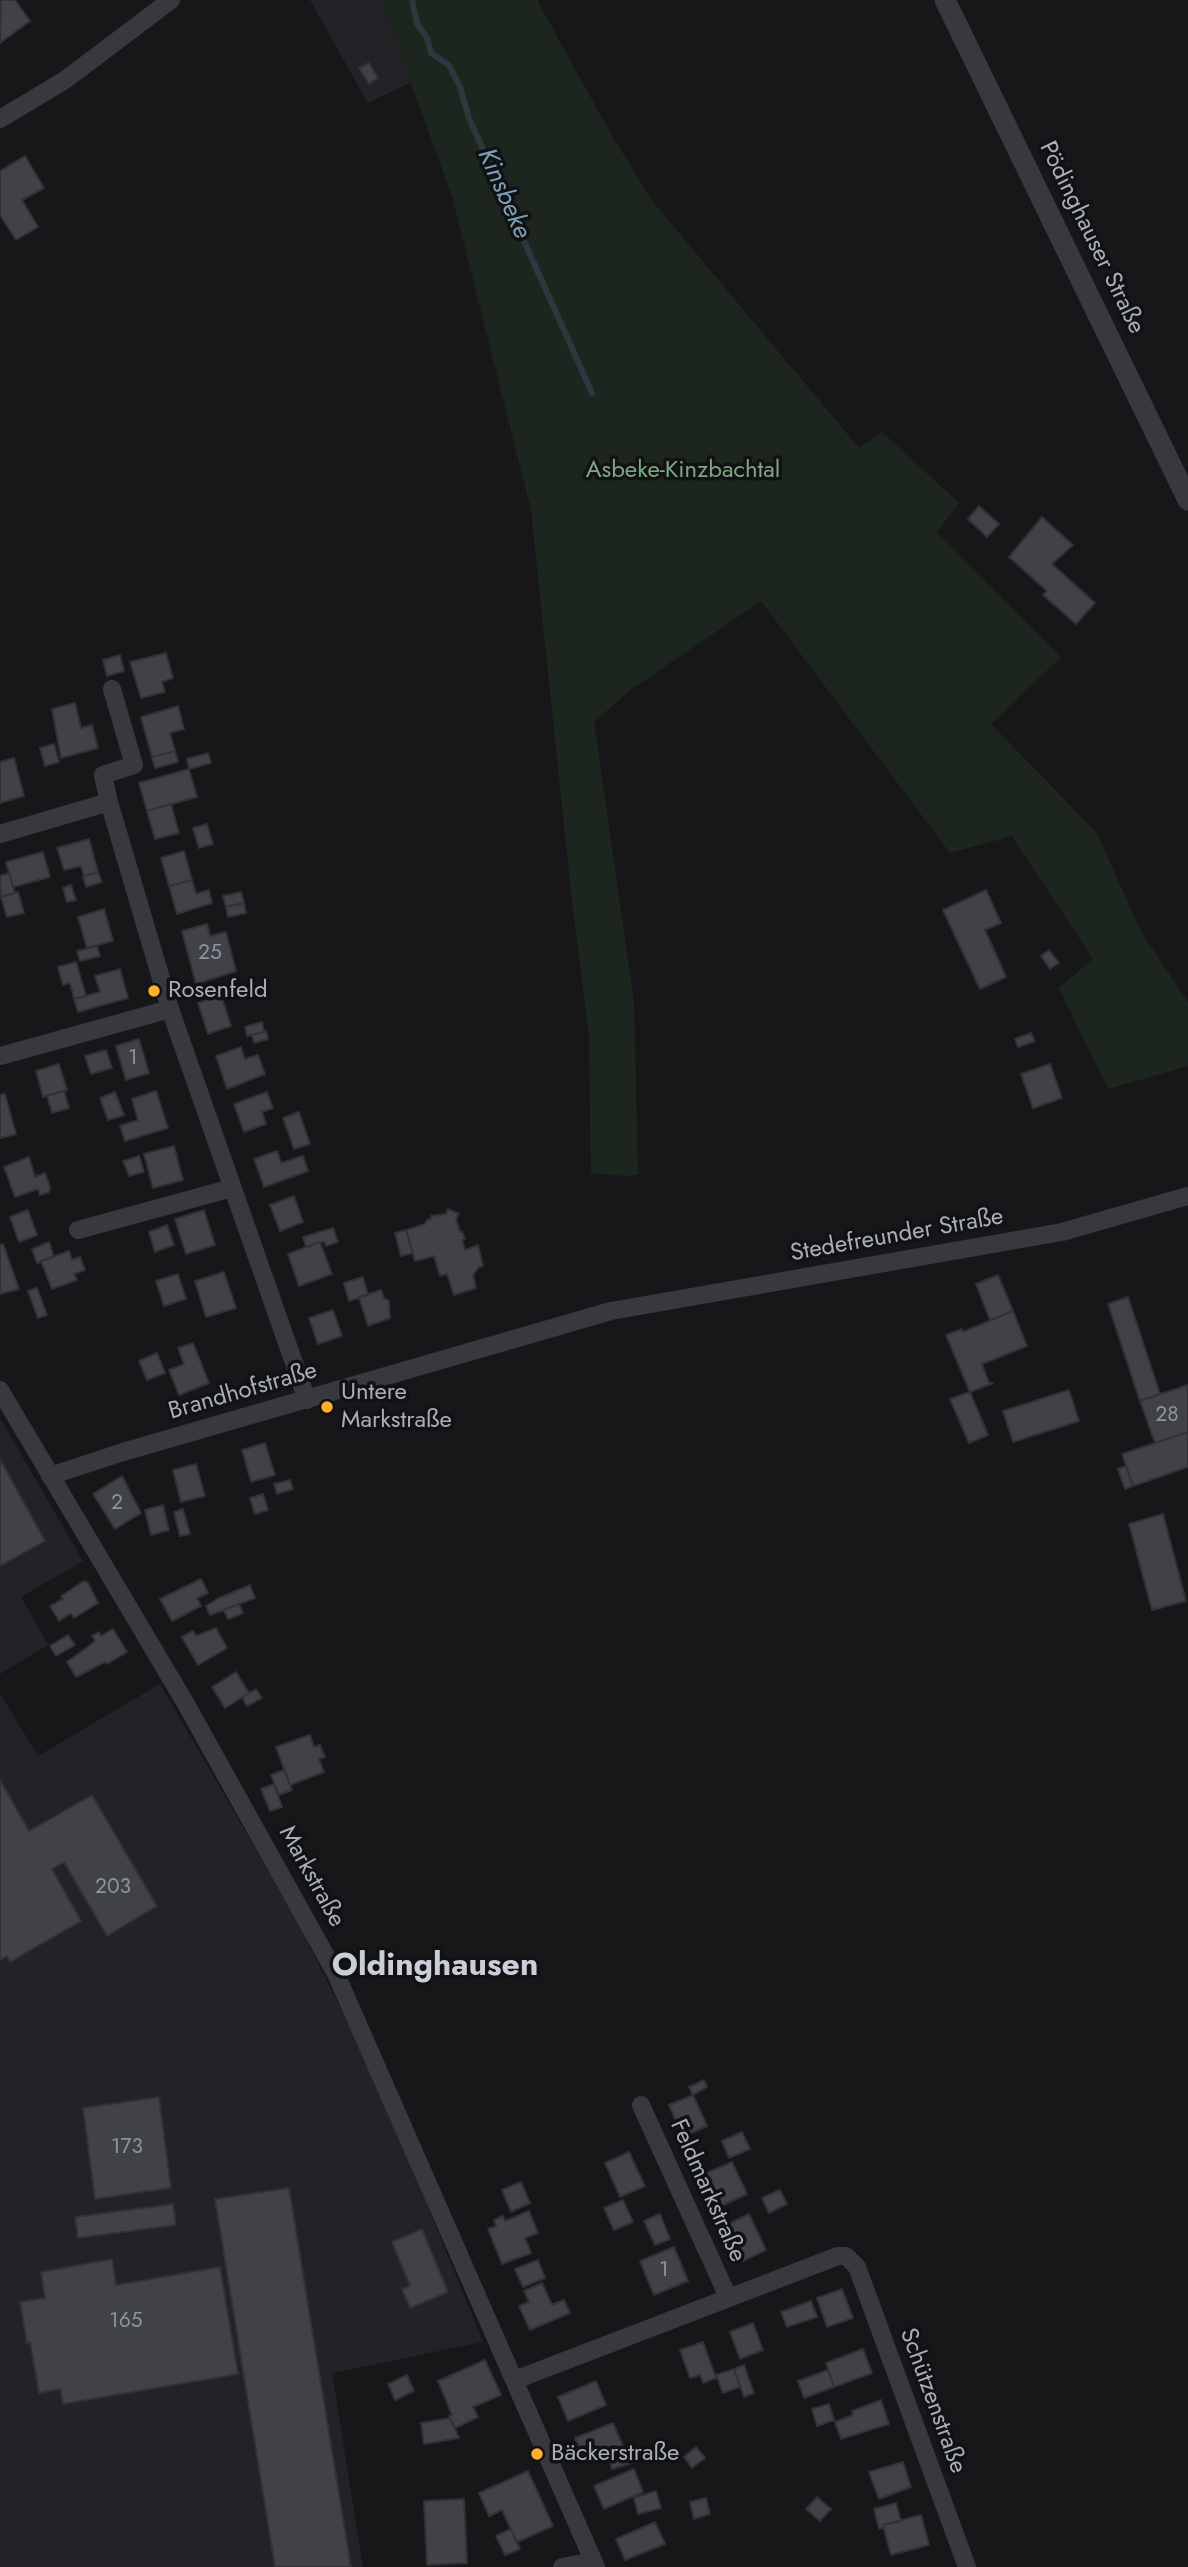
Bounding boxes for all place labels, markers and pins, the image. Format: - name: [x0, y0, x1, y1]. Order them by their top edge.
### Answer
- place label: Rosenfeld: [168, 977, 268, 1005]
- marker: Rosenfeld: [146, 983, 162, 999]
- place label: Untere Markstraße: [341, 1379, 452, 1435]
- marker: Untere Markstraße: [319, 1399, 335, 1415]
- place label: Bäckerstraße: [551, 2440, 679, 2468]
- marker: Bäckerstraße: [529, 2446, 545, 2462]

